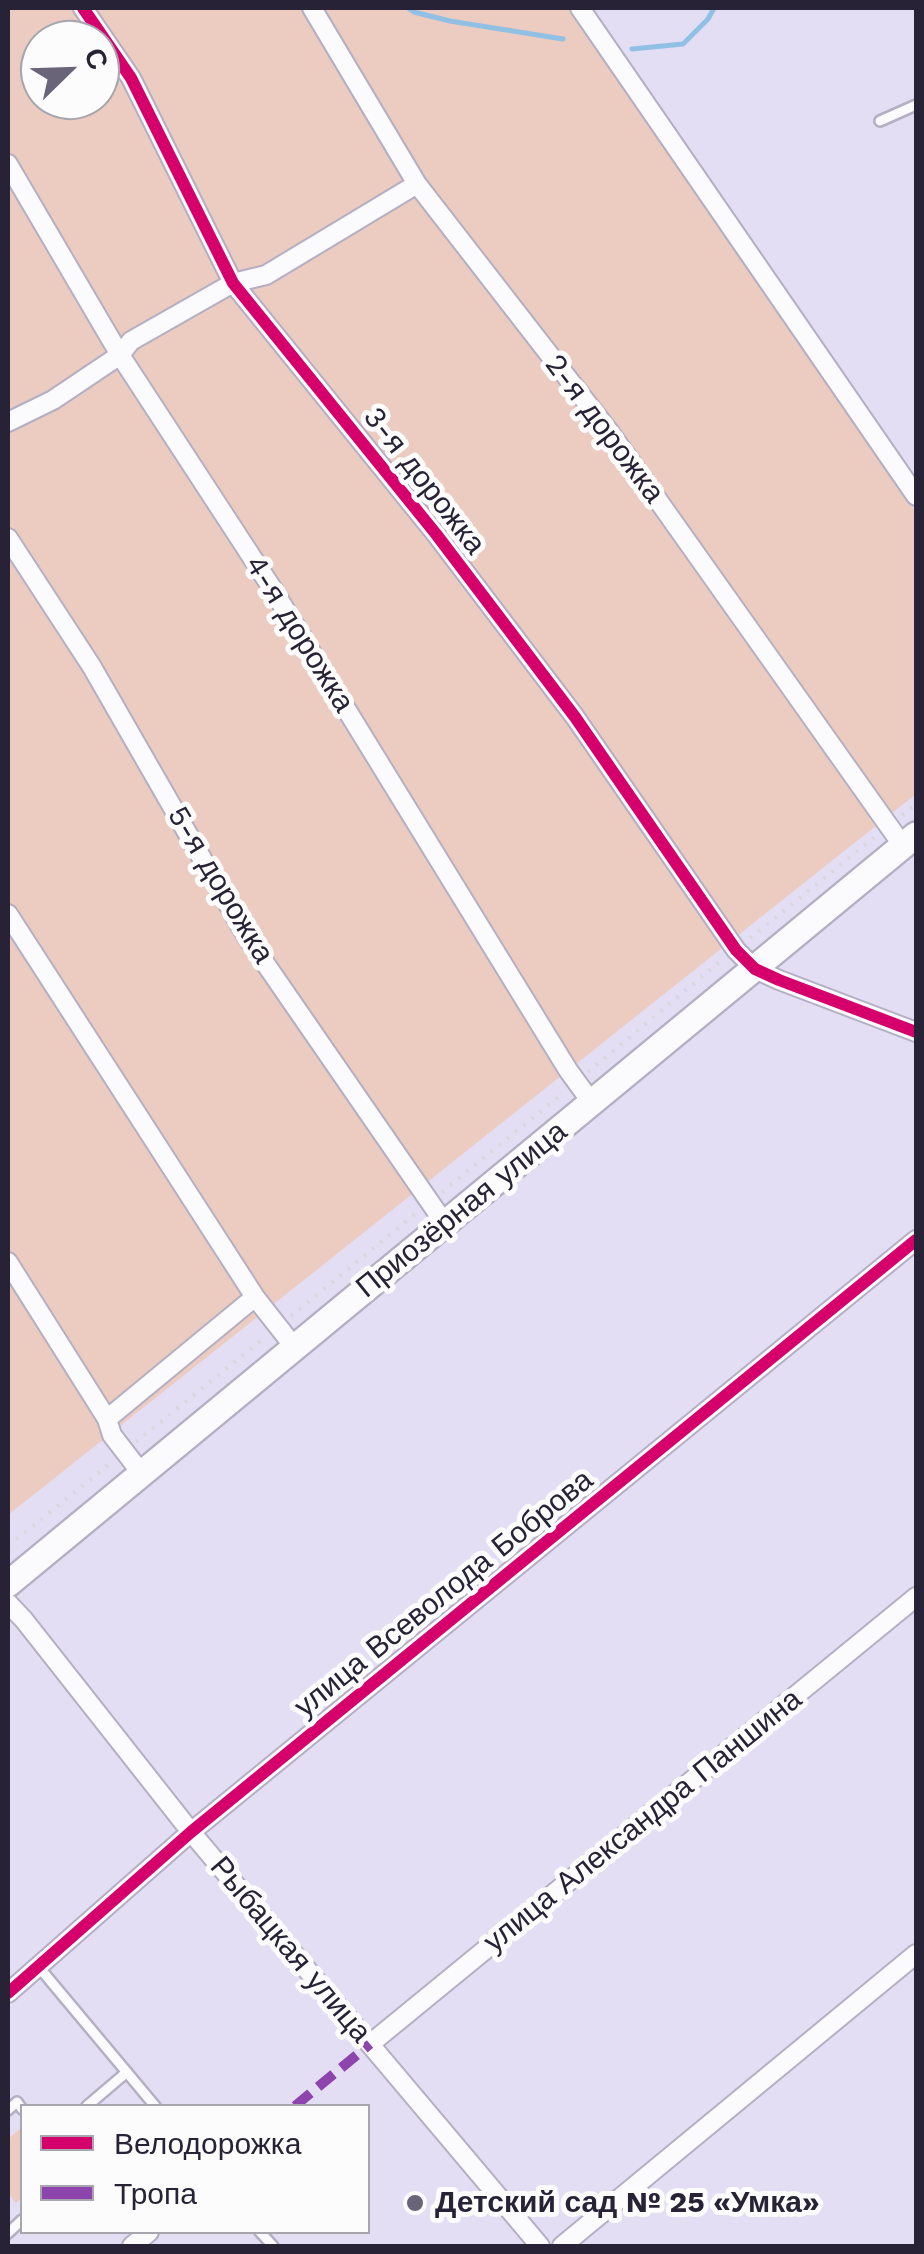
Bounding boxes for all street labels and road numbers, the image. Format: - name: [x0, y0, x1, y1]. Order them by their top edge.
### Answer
- street label: 2-я дорожка: [537, 348, 671, 510]
- street label: 3-я дорожка: [355, 400, 493, 562]
- street label: 4-я дорожка: [237, 549, 361, 719]
- street label: 5-я дорожка: [159, 800, 281, 970]
- street label: Приозёрная улица: [349, 1114, 575, 1306]
- street label: улица Всеволода Боброва: [288, 1462, 600, 1726]
- street label: улица Александра Паншина: [477, 1682, 809, 1960]
- street label: Рыбацкая улица: [202, 1850, 378, 2050]

